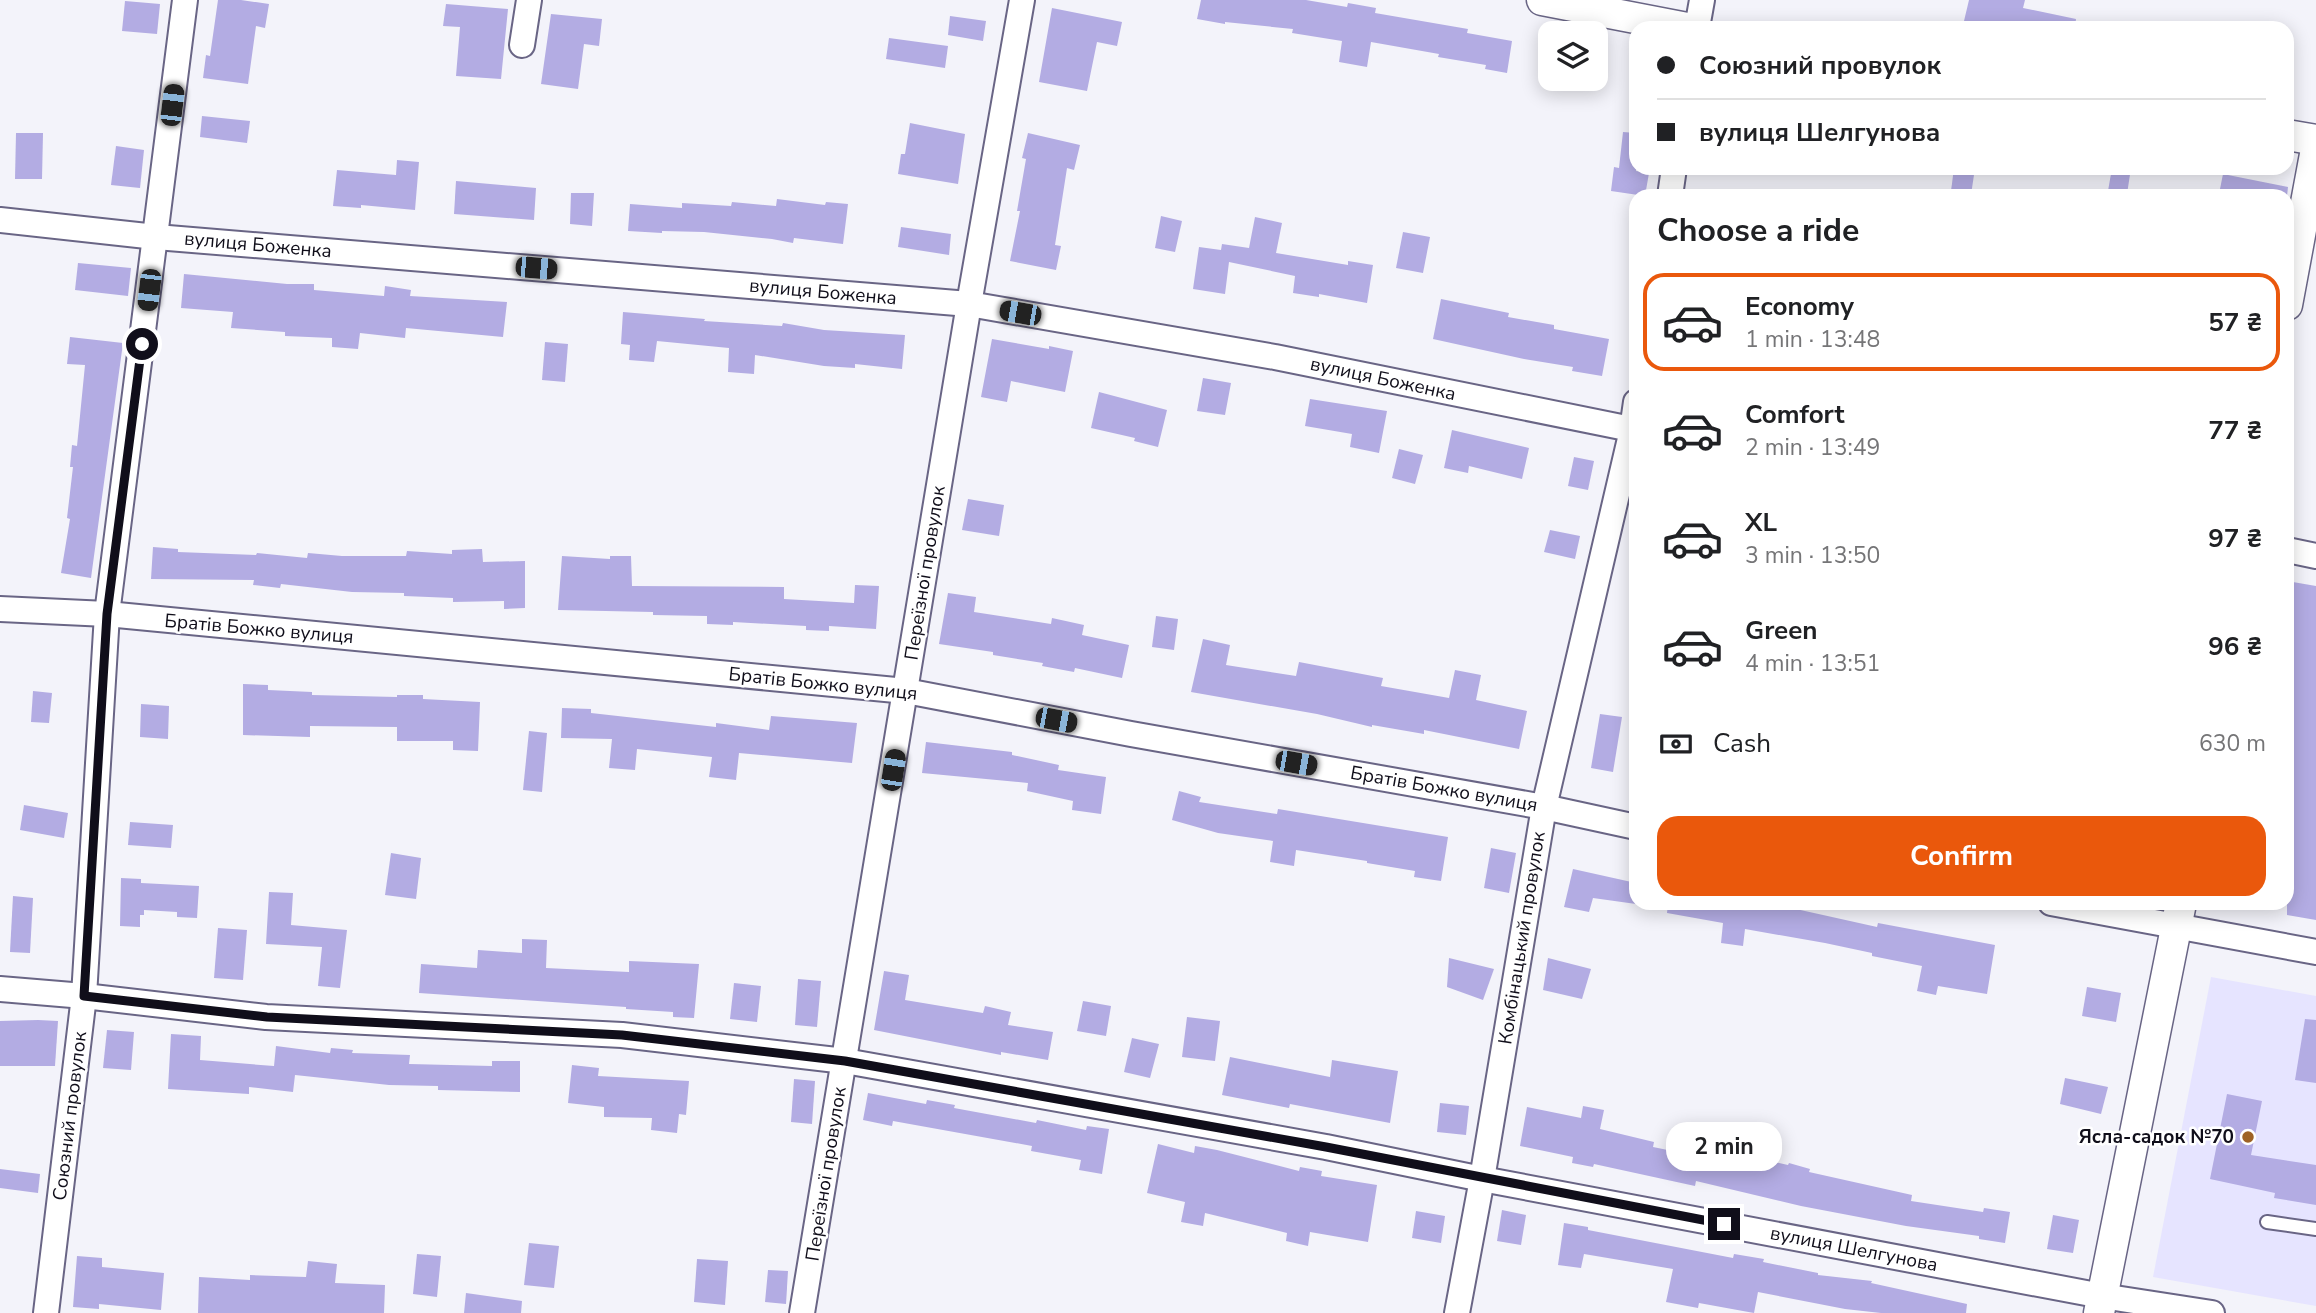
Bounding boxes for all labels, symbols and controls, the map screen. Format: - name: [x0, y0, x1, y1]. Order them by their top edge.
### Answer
- map controls: [1538, 21, 1608, 91]
- button: layers: [1538, 21, 1608, 91]
- text: Союзний провулок: [1699, 48, 1941, 83]
- car: [160, 83, 185, 127]
- text: вулиця Шелгунова: [1699, 115, 1940, 150]
- text: Choose a ride: [1657, 209, 1859, 252]
- street label: вулиця Боженка: [183, 226, 333, 264]
- car: [515, 256, 558, 280]
- car: [137, 268, 162, 312]
- street label: вулиця Боженка: [748, 273, 898, 311]
- text: Economy: [1745, 289, 1854, 324]
- icon: car: [1661, 291, 1724, 354]
- car: [998, 299, 1043, 327]
- text: 57 ₴: [2208, 305, 2262, 340]
- text: 1 min · 13:48: [1745, 324, 1880, 355]
- route start: [126, 328, 158, 360]
- street label: вулиця Боженка: [1308, 351, 1458, 407]
- text: Comfort: [1745, 397, 1845, 432]
- icon: car: [1661, 399, 1724, 462]
- text: 77 ₴: [2208, 413, 2262, 448]
- text: 2 min · 13:49: [1745, 432, 1880, 463]
- street label: Переїзної провулок: [898, 484, 952, 662]
- text: XL: [1745, 505, 1777, 540]
- icon: car: [1661, 507, 1724, 570]
- text: 97 ₴: [2208, 521, 2262, 556]
- text: 3 min · 13:50: [1745, 540, 1880, 571]
- street label: Братів Божко вулиця: [163, 608, 355, 650]
- text: Green: [1745, 613, 1818, 648]
- icon: car: [1661, 615, 1724, 678]
- text: 96 ₴: [2208, 629, 2262, 664]
- text: 4 min · 13:51: [1745, 648, 1880, 679]
- street label: Братів Божко вулиця: [727, 661, 919, 707]
- car: [1034, 706, 1079, 734]
- icon: cash: [1657, 725, 1695, 763]
- text: Cash: [1713, 726, 1771, 761]
- text: 630 m: [2199, 728, 2266, 759]
- car: [880, 748, 907, 792]
- car: [1274, 749, 1319, 777]
- street label: Братів Божко вулиця: [1348, 760, 1540, 818]
- button: Confirm: [1657, 816, 2266, 896]
- street label: Комбінацький провулок: [1492, 830, 1552, 1046]
- street label: Союзний провулок: [47, 1030, 93, 1202]
- street label: Переїзної провулок: [799, 1085, 853, 1263]
- callout: 2 min: [1666, 1122, 1782, 1172]
- place label: Ясла-садок №70: [2079, 1124, 2234, 1150]
- marker: Ясла-садок №70: [2240, 1129, 2256, 1145]
- text: 2 min: [1694, 1131, 1754, 1162]
- route end: [1708, 1208, 1740, 1240]
- street label: вулиця Шелгунова: [1768, 1220, 1940, 1278]

